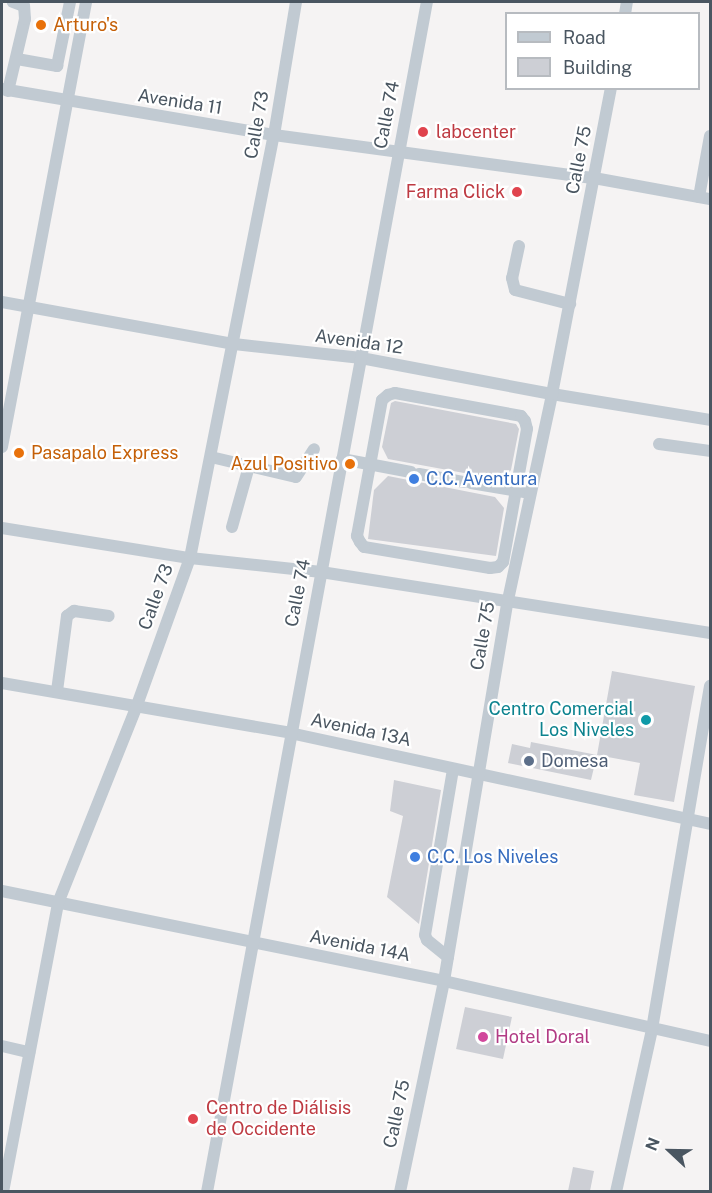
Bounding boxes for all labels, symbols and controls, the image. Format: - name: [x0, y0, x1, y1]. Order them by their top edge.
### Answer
- legend: [505, 12, 700, 90]
- place label: Arturo's: [53, 14, 118, 36]
- marker: Arturo's: [34, 18, 48, 32]
- text: Road: [563, 27, 606, 48]
- text: Building: [563, 57, 632, 78]
- street label: Calle 74: [370, 79, 404, 151]
- street label: Avenida 11: [136, 85, 224, 119]
- street label: Calle 73: [240, 89, 274, 161]
- place label: labcenter: [436, 121, 516, 143]
- marker: labcenter: [414, 123, 432, 141]
- street label: Calle 75: [562, 124, 596, 196]
- place label: Farma Click: [406, 181, 505, 203]
- marker: Farma Click: [510, 185, 524, 199]
- street label: Avenida 12: [314, 325, 404, 359]
- place label: Pasapalo Express: [31, 442, 178, 464]
- marker: Pasapalo Express: [12, 446, 26, 460]
- place label: Azul Positivo: [231, 453, 338, 475]
- marker: Azul Positivo: [343, 457, 357, 471]
- place label: C.C. Aventura: [426, 468, 537, 490]
- marker: C.C. Aventura: [407, 472, 421, 486]
- street label: Calle 74: [281, 557, 315, 629]
- street label: Calle 73: [134, 561, 178, 633]
- street label: Calle 75: [466, 600, 500, 672]
- place label: Centro Comercial Los Niveles: [488, 699, 634, 742]
- street label: Avenida 13A: [309, 709, 413, 751]
- marker: Centro Comercial Los Niveles: [639, 713, 653, 727]
- place label: Domesa: [541, 750, 608, 772]
- marker: Domesa: [522, 754, 536, 768]
- place label: C.C. Los Niveles: [427, 846, 558, 868]
- marker: C.C. Los Niveles: [408, 850, 422, 864]
- street label: Avenida 14A: [308, 926, 412, 966]
- place label: Hotel Doral: [495, 1026, 590, 1048]
- marker: Hotel Doral: [476, 1030, 490, 1044]
- street label: Calle 75: [379, 1078, 415, 1150]
- place label: Centro de Diálisis de Occidente: [206, 1098, 352, 1140]
- marker: Centro de Diálisis de Occidente: [184, 1110, 202, 1128]
- north arrow: [640, 1121, 700, 1181]
- text: N: [642, 1135, 664, 1153]

